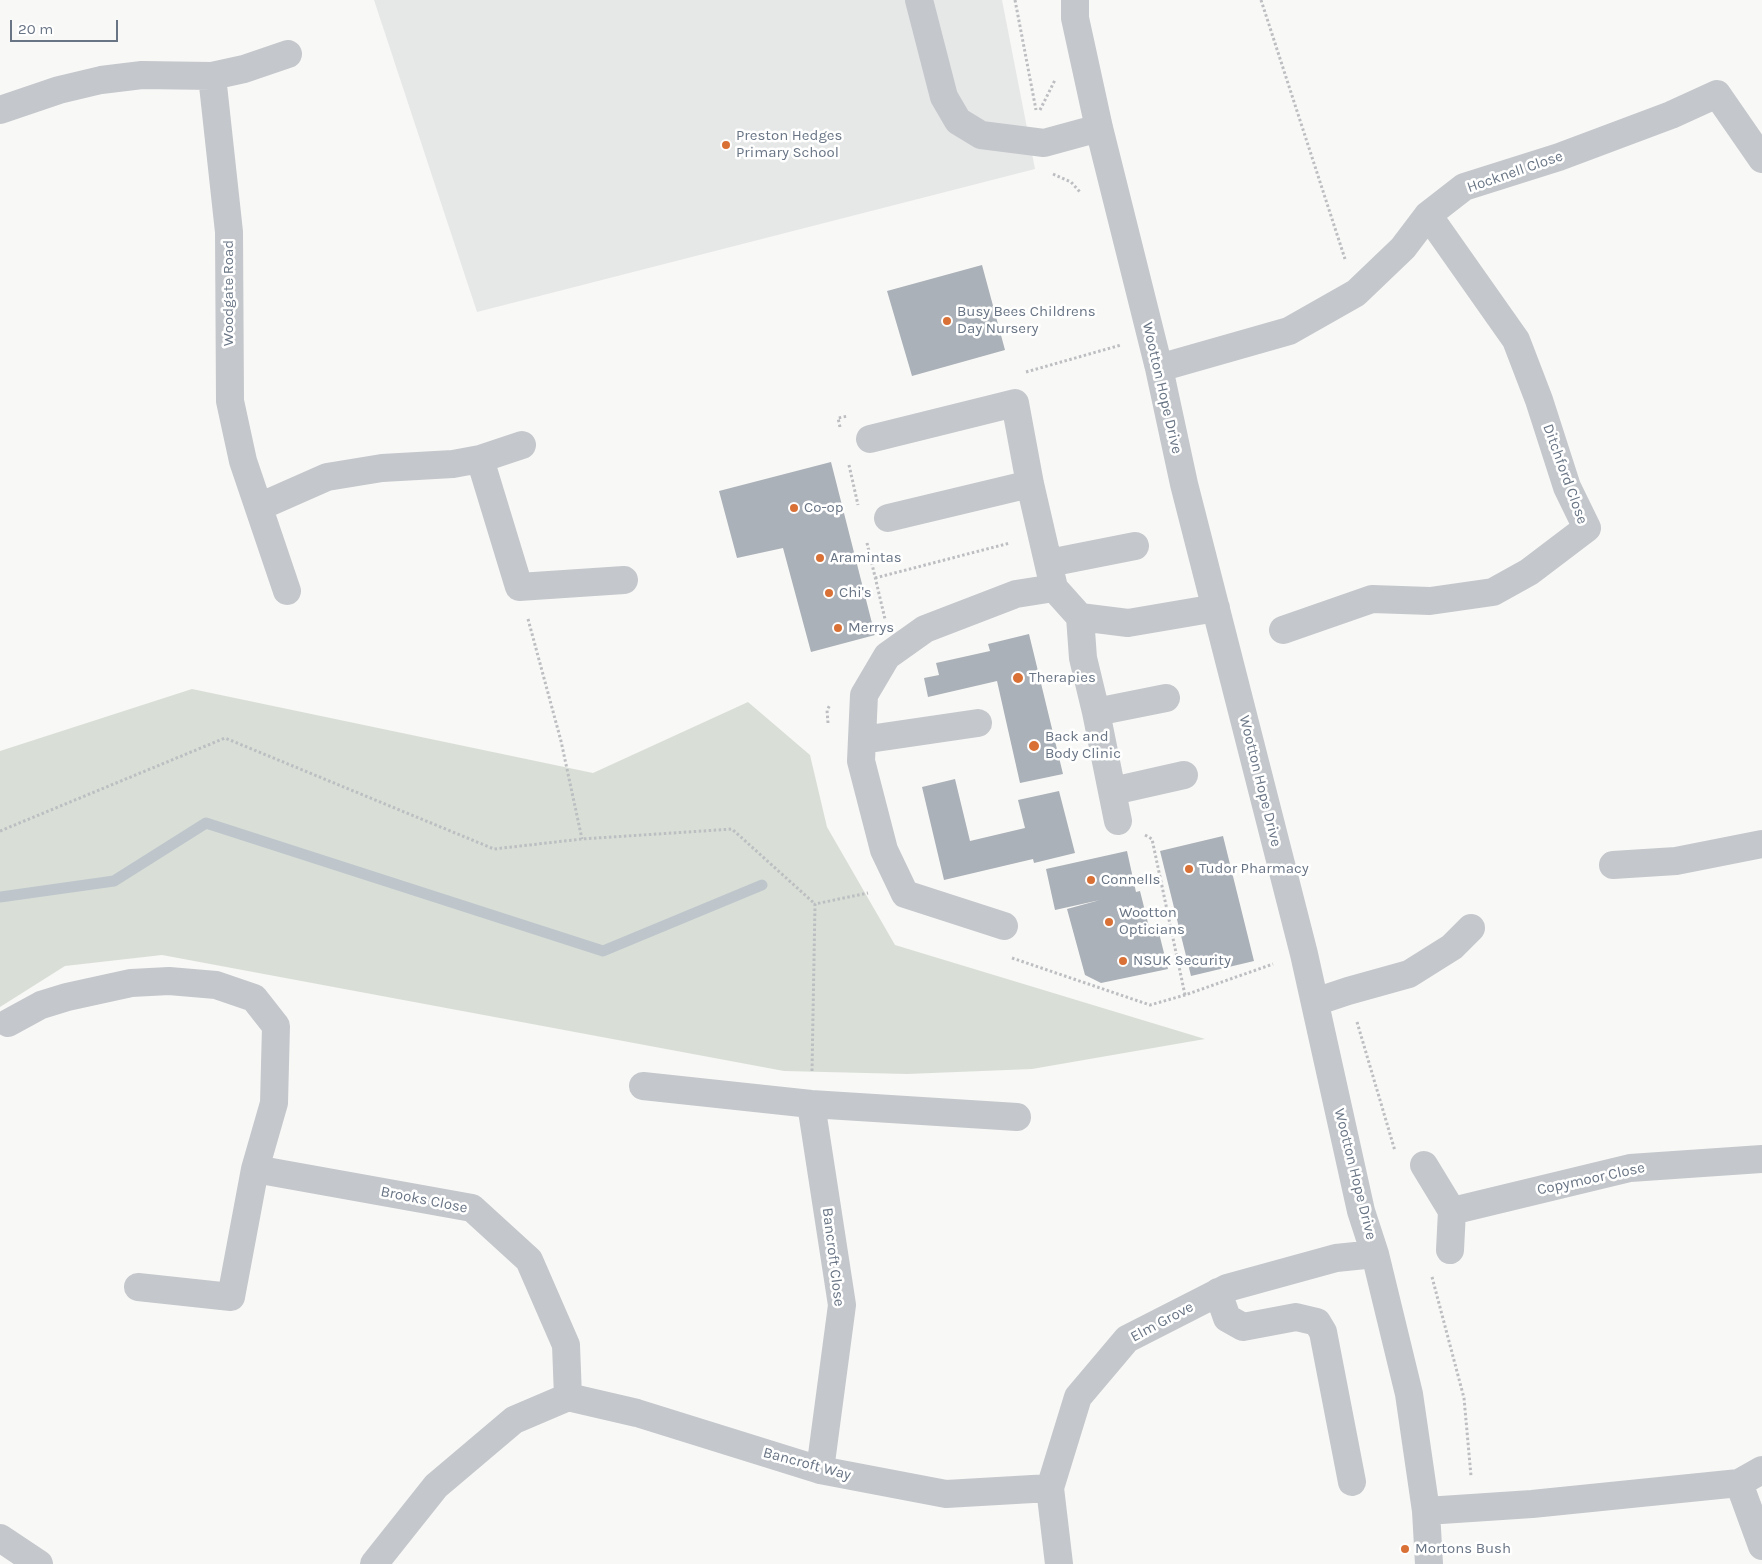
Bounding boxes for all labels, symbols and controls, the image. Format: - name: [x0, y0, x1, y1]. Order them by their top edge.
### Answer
- scale bar: [12, 10, 120, 42]
- text: 20 m: [18, 20, 53, 38]
- place label: Preston Hedges Primary School: [736, 127, 842, 162]
- marker: Preston Hedges Primary School: [720, 139, 732, 151]
- street label: Hocknell Close: [1465, 147, 1565, 197]
- street label: Woodgate Road: [220, 240, 238, 346]
- place label: Busy Bees Childrens Day Nursery: [957, 303, 1096, 338]
- marker: Busy Bees Childrens Day Nursery: [941, 315, 953, 327]
- street label: Wootton Hope Drive: [1138, 320, 1186, 456]
- street label: Ditchford Close: [1539, 421, 1591, 527]
- place label: Co-op: [804, 499, 844, 517]
- marker: Co-op: [788, 502, 800, 514]
- place label: Aramintas: [830, 549, 902, 567]
- marker: Aramintas: [814, 552, 826, 564]
- place label: Chi's: [839, 584, 872, 602]
- marker: Chi's: [823, 587, 835, 599]
- place label: Merrys: [848, 619, 894, 637]
- marker: Merrys: [832, 622, 844, 634]
- place label: Therapies: [1029, 669, 1096, 687]
- marker: Therapies: [1011, 671, 1025, 685]
- street label: Wootton Hope Drive: [1235, 713, 1285, 849]
- place label: Back and Body Clinic: [1045, 728, 1121, 763]
- marker: Back and Body Clinic: [1027, 739, 1041, 753]
- place label: Tudor Pharmacy: [1199, 860, 1309, 878]
- marker: Tudor Pharmacy: [1183, 863, 1195, 875]
- place label: Connells: [1101, 871, 1160, 889]
- marker: Connells: [1085, 874, 1097, 886]
- place label: Wootton Opticians: [1119, 904, 1185, 939]
- marker: Wootton Opticians: [1103, 916, 1115, 928]
- place label: NSUK Security: [1133, 952, 1231, 970]
- marker: NSUK Security: [1117, 955, 1129, 967]
- street label: Wootton Hope Drive: [1330, 1106, 1380, 1242]
- street label: Copymoor Close: [1535, 1159, 1647, 1199]
- street label: Brooks Close: [379, 1183, 469, 1217]
- street label: Bancroft Close: [818, 1207, 848, 1307]
- street label: Elm Grove: [1127, 1298, 1197, 1346]
- street label: Bancroft Way: [761, 1444, 853, 1484]
- place label: Mortons Bush: [1415, 1540, 1511, 1558]
- marker: Mortons Bush: [1399, 1543, 1411, 1555]

